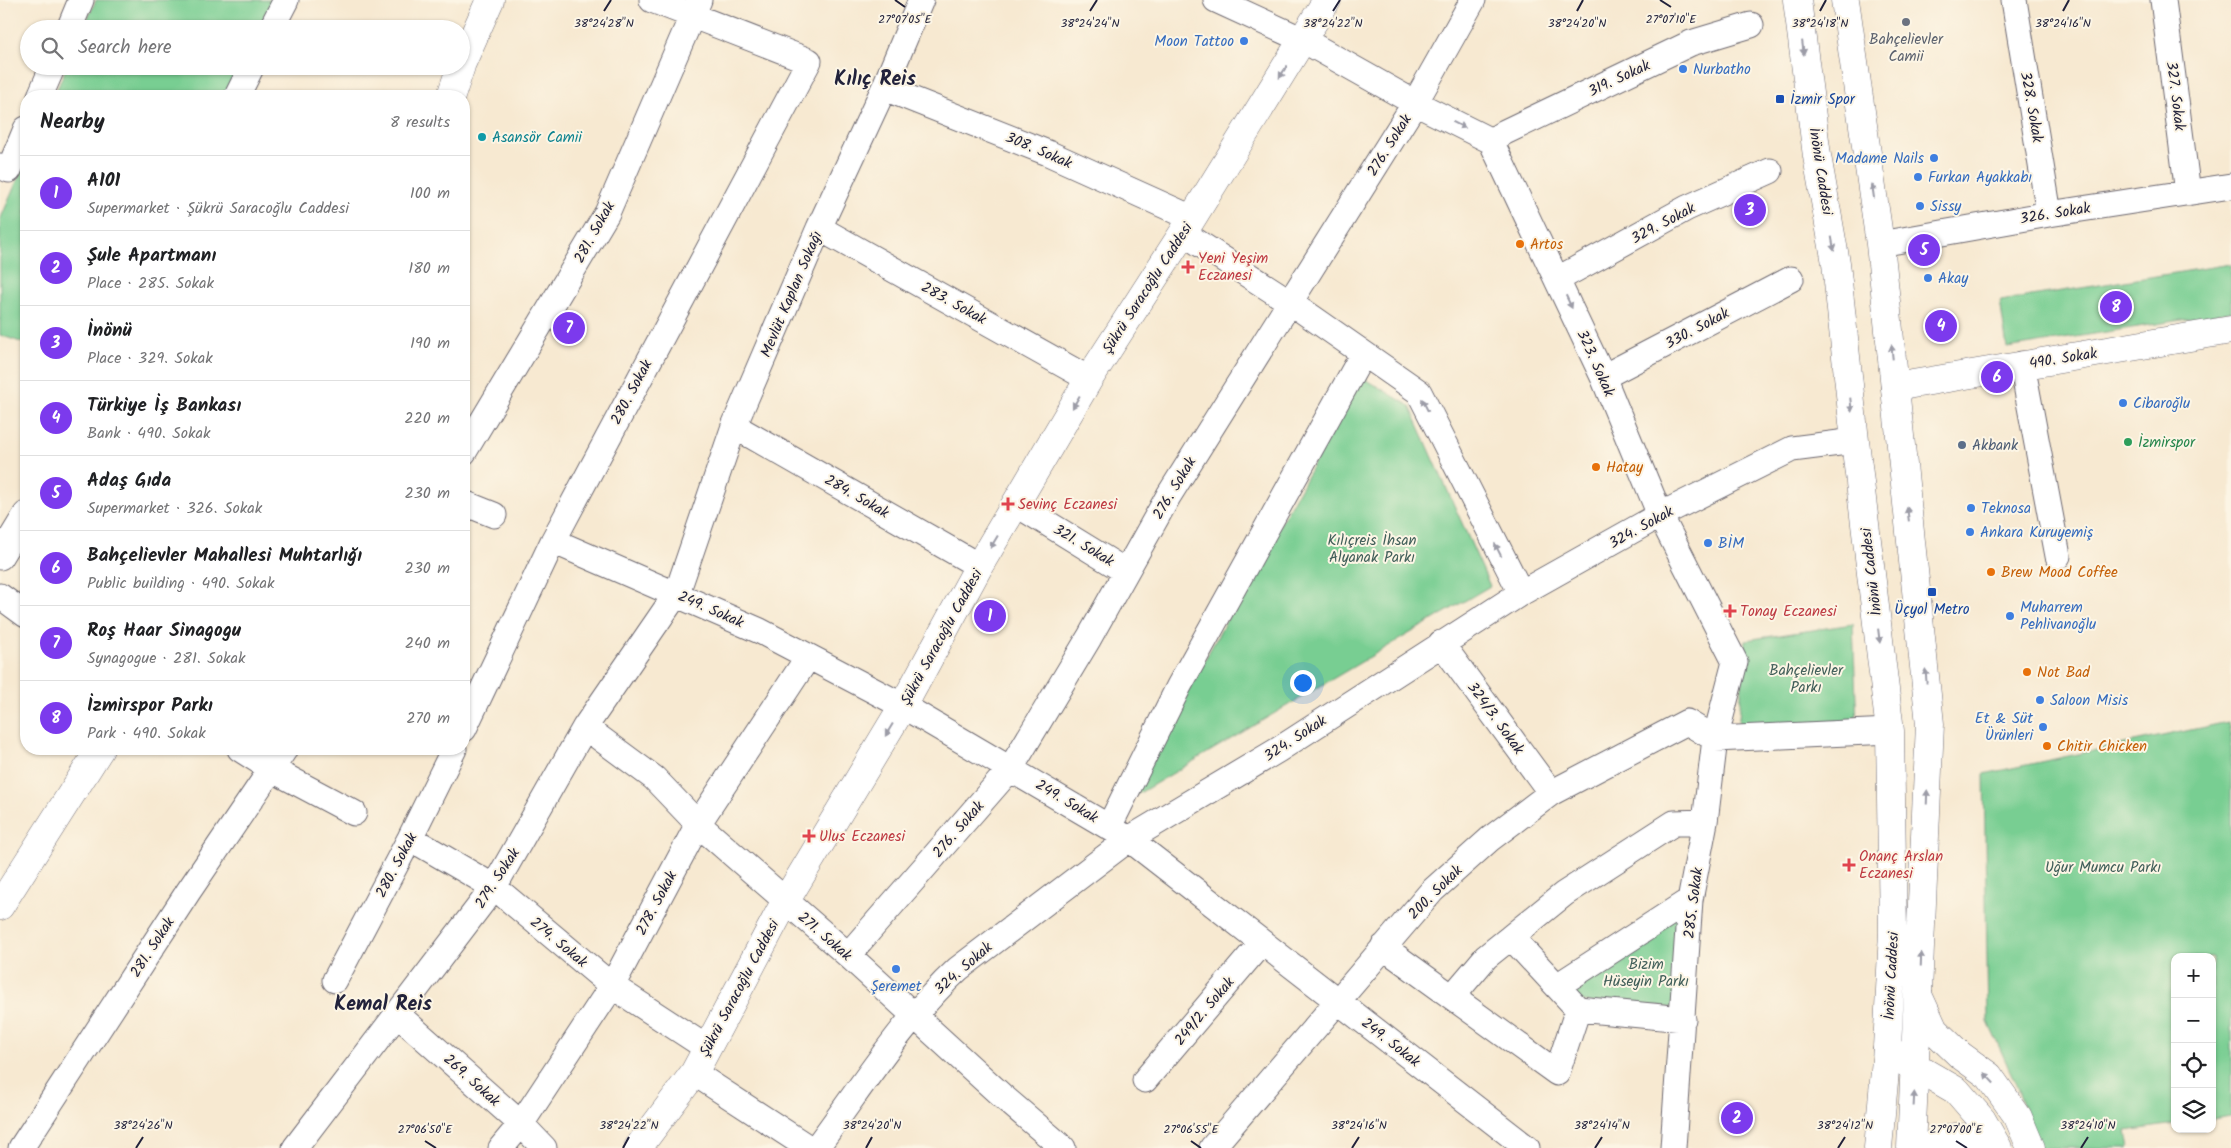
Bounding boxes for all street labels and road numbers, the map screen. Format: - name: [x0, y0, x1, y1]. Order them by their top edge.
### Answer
- street label: 319. Sokak: [1584, 54, 1655, 104]
- street label: 327. Sokak: [2159, 60, 2191, 133]
- street label: 328. Sokak: [2013, 70, 2049, 146]
- street label: 276. Sokak: [1361, 109, 1419, 181]
- street label: 308. Sokak: [1001, 126, 1077, 176]
- street label: İnönü Caddesi: [1801, 126, 1839, 218]
- street label: 281. Sokak: [568, 196, 622, 268]
- street label: 329. Sokak: [1627, 196, 1701, 251]
- street label: 326. Sokak: [2018, 196, 2093, 231]
- street label: Şükrü Saracoğlu Caddesi: [1096, 217, 1200, 359]
- street label: Mevlüt Kaplan Sokağı: [754, 227, 829, 361]
- street label: 283. Sokak: [916, 276, 992, 332]
- street label: 330. Sokak: [1661, 301, 1735, 356]
- street label: 323. Sokak: [1570, 326, 1621, 402]
- street label: 490. Sokak: [2027, 342, 2100, 376]
- street label: 280. Sokak: [605, 355, 660, 429]
- street label: 276. Sokak: [1147, 452, 1204, 524]
- street label: 284. Sokak: [820, 469, 894, 526]
- street label: 324. Sokak: [1605, 500, 1679, 556]
- street label: 321. Sokak: [1048, 518, 1119, 574]
- street label: İnönü Caddesi: [1855, 525, 1889, 617]
- street label: Şükrü Saracoğlu Caddesi: [894, 564, 990, 710]
- street label: 249. Sokak: [674, 585, 748, 635]
- street label: 324/3. Sokak: [1461, 677, 1530, 761]
- street label: 324. Sokak: [1259, 709, 1333, 768]
- street label: 249. Sokak: [1030, 774, 1103, 831]
- street label: 276. Sokak: [927, 795, 991, 864]
- street label: 280. Sokak: [370, 828, 425, 902]
- street label: 279. Sokak: [469, 843, 527, 914]
- street label: 200. Sokak: [1403, 859, 1469, 926]
- street label: 285. Sokak: [1678, 865, 1710, 940]
- street label: 278. Sokak: [630, 866, 684, 940]
- street label: 271. Sokak: [792, 906, 858, 968]
- street label: 274. Sokak: [524, 911, 593, 975]
- street label: 281. Sokak: [124, 912, 182, 983]
- street label: Şükrü Saracoğlu Caddesi: [693, 914, 787, 1061]
- street label: İnönü Caddesi: [1878, 930, 1906, 1021]
- street label: 324. Sokak: [929, 936, 999, 1001]
- street label: 249/2. Sokak: [1169, 971, 1241, 1051]
- street label: 249. Sokak: [1356, 1012, 1426, 1074]
- street label: 269. Sokak: [437, 1048, 506, 1114]

